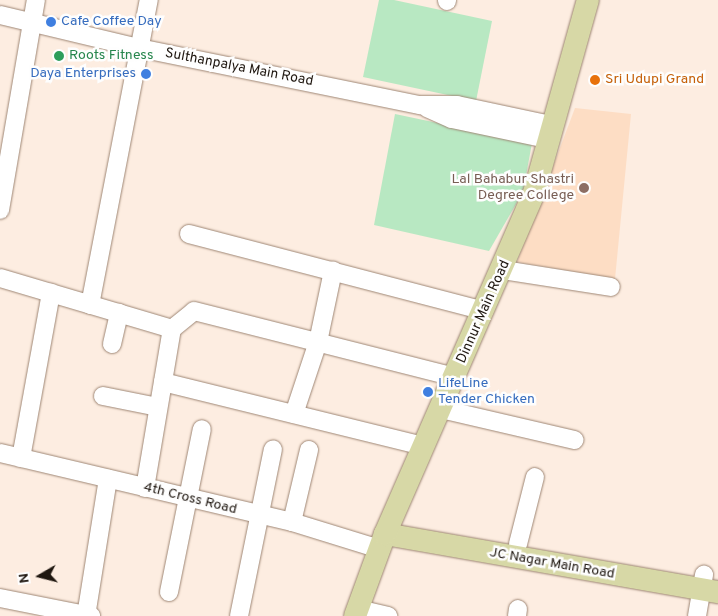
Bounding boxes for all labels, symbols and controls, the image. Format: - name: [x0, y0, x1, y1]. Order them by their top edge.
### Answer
- place label: Cafe Coffee Day: [61, 14, 162, 30]
- marker: Cafe Coffee Day: [45, 16, 57, 28]
- street label: Sulthanpalya Main Road: [163, 45, 315, 91]
- place label: Roots Fitness: [69, 48, 153, 64]
- marker: Roots Fitness: [53, 50, 65, 62]
- place label: Daya Enterprises: [30, 66, 136, 82]
- marker: Daya Enterprises: [140, 68, 152, 80]
- place label: Sri Udupi Grand: [605, 72, 704, 88]
- marker: Sri Udupi Grand: [589, 74, 601, 86]
- place label: Lal Bahabur Shastri Degree College: [451, 172, 574, 204]
- marker: Lal Bahabur Shastri Degree College: [578, 182, 590, 194]
- street label: Dinnur Main Road: [454, 258, 514, 366]
- place label: LifeLine Tender Chicken: [438, 376, 535, 408]
- marker: LifeLine Tender Chicken: [422, 386, 434, 398]
- street label: 4th Cross Road: [142, 479, 238, 519]
- street label: JC Nagar Main Road: [488, 545, 616, 583]
- north arrow: [15, 551, 65, 601]
- text: N: [16, 572, 34, 584]

